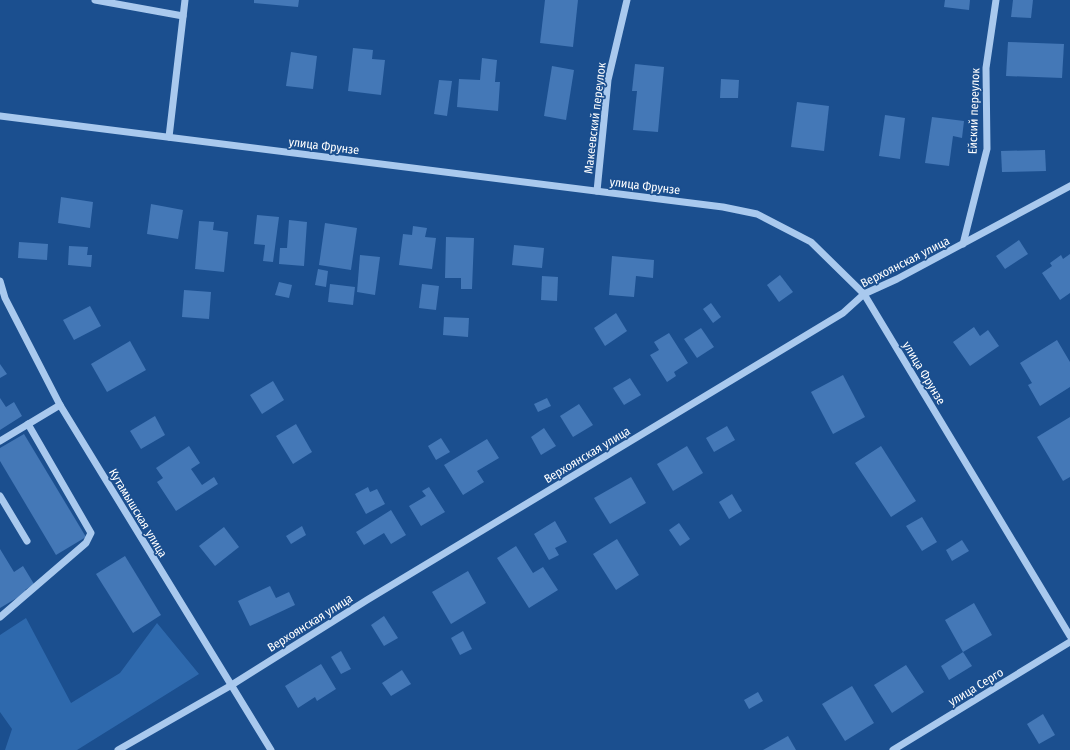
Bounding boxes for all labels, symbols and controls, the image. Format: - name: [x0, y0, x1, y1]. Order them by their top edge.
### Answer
- street label: Макеевский переулок: [581, 61, 609, 175]
- street label: Ейский переулок: [965, 67, 983, 154]
- street label: улица Фрунзе: [288, 135, 360, 157]
- street label: улица Фрунзе: [609, 175, 681, 197]
- street label: Верхоянская улица: [858, 234, 952, 290]
- street label: улица Фрунзе: [900, 339, 948, 407]
- street label: Верхоянская улица: [541, 424, 633, 486]
- street label: Кутамышская улица: [106, 466, 170, 560]
- street label: Верхоянская улица: [265, 591, 355, 655]
- street label: улица Серго: [946, 665, 1006, 709]

